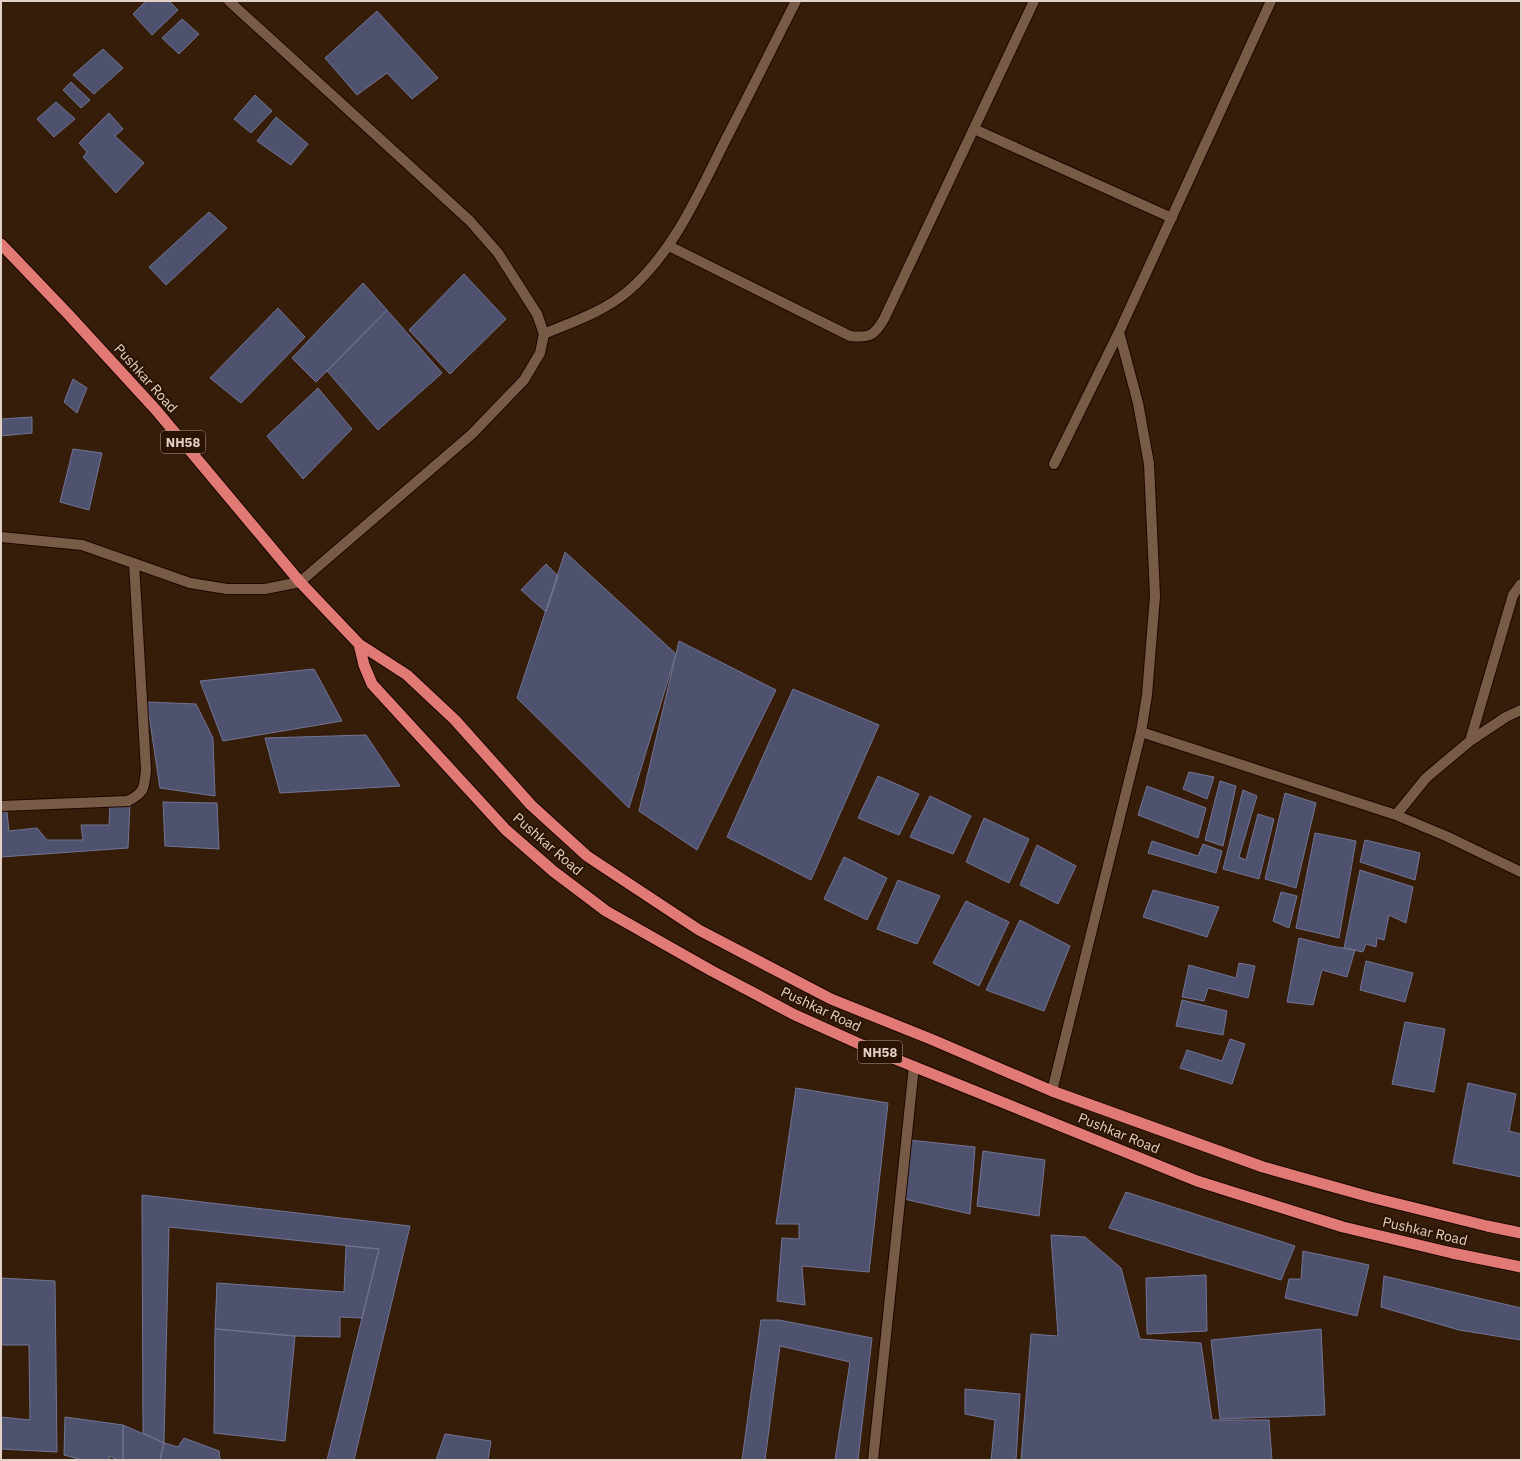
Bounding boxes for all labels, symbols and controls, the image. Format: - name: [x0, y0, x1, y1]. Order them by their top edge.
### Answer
- street label: Pushkar Road: [110, 340, 182, 416]
- road number: NH58: [161, 431, 205, 453]
- street label: Pushkar Road: [509, 809, 587, 879]
- street label: Pushkar Road: [778, 983, 864, 1035]
- road number: NH58: [858, 1041, 902, 1063]
- street label: Pushkar Road: [1075, 1108, 1163, 1158]
- street label: Pushkar Road: [1381, 1212, 1469, 1250]

